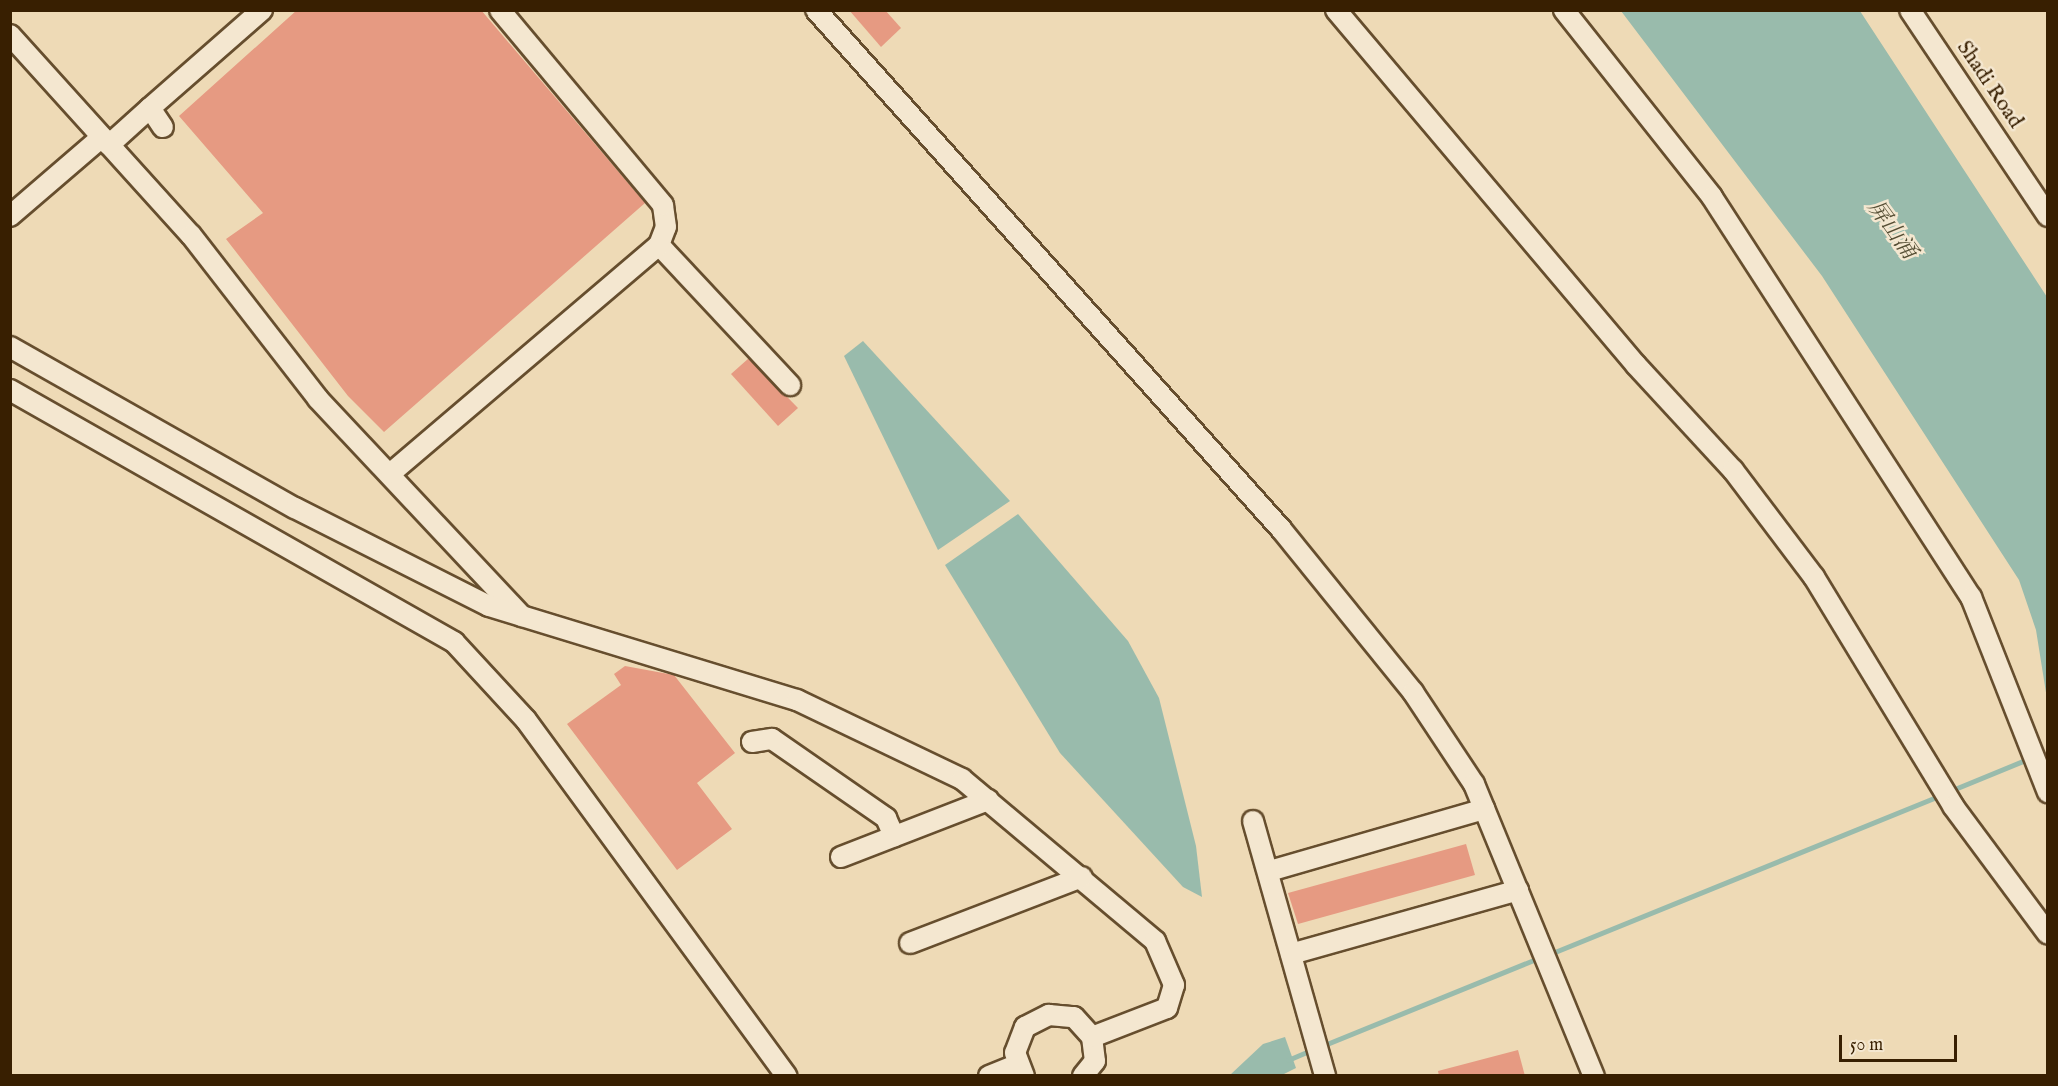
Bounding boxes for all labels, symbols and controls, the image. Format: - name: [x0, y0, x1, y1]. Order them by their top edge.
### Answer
- street label: Shadi Road: [1951, 37, 2027, 133]
- water label: 屏山涌: [1861, 196, 1921, 264]
- scale bar: [1842, 1023, 1960, 1061]
- text: 50 m: [1850, 1034, 1883, 1057]

